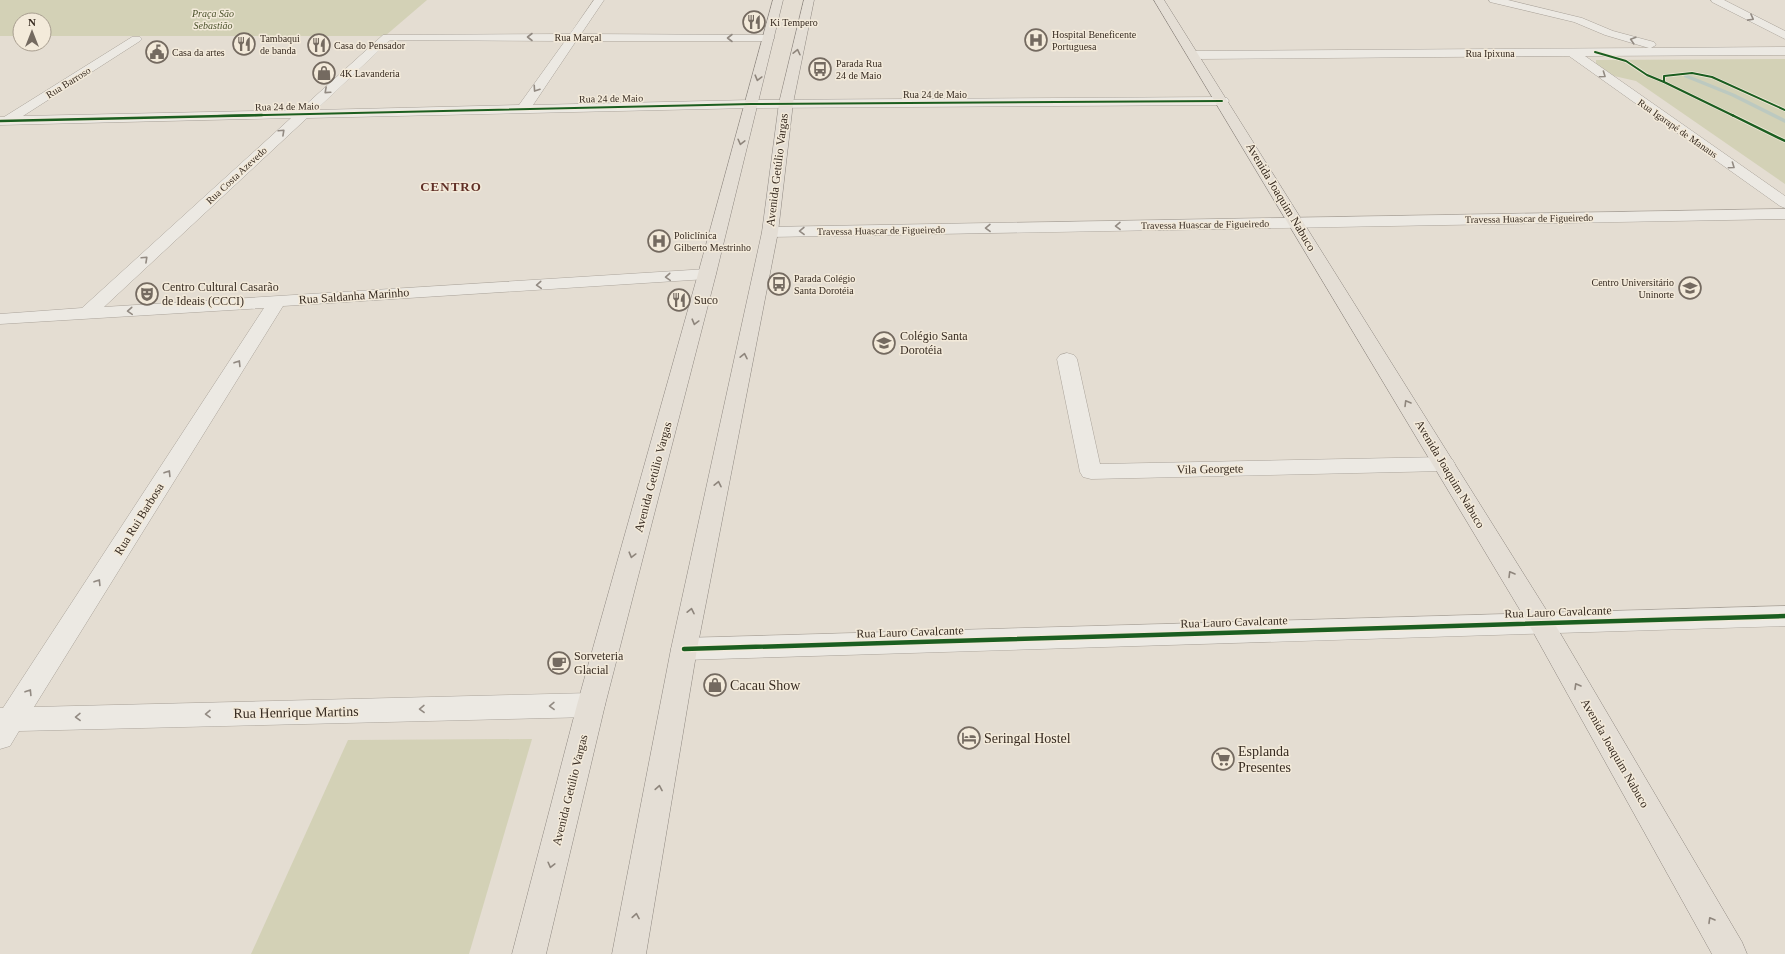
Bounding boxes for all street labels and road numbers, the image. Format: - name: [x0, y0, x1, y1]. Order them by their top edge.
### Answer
- street label: Rua Marçal: [555, 32, 602, 43]
- street label: Rua Ipixuna: [1465, 48, 1515, 59]
- street label: Rua Barroso: [44, 64, 92, 100]
- street label: Rua 24 de Maio: [903, 89, 967, 100]
- street label: Rua 24 de Maio: [579, 92, 643, 105]
- street label: Rua Igarapé de Manaus: [1636, 97, 1720, 160]
- street label: Rua 24 de Maio: [255, 100, 319, 113]
- street label: Avenida Getúlio Vargas: [763, 112, 791, 227]
- street label: Avenida Joaquim Nabuco: [1243, 140, 1319, 254]
- street label: Rua Costa Azevedo: [204, 144, 269, 206]
- street label: Travessa Huascar de Figueiredo: [1465, 212, 1593, 225]
- street label: Travessa Huascar de Figueiredo: [1141, 218, 1269, 231]
- street label: Travessa Huascar de Figueiredo: [817, 224, 945, 237]
- street label: Rua Saldanha Marinho: [298, 285, 410, 307]
- street label: Avenida Joaquim Nabuco: [1412, 417, 1488, 531]
- street label: Avenida Getúlio Vargas: [631, 420, 675, 534]
- street label: Vila Georgete: [1177, 461, 1243, 477]
- street label: Rua Rui Barbosa: [111, 480, 167, 557]
- street label: Rua Lauro Cavalcante: [1504, 603, 1612, 621]
- street label: Rua Lauro Cavalcante: [1180, 613, 1288, 631]
- street label: Rua Lauro Cavalcante: [856, 623, 964, 641]
- street label: Avenida Joaquim Nabuco: [1578, 696, 1652, 810]
- street label: Rua Henrique Martins: [233, 704, 359, 721]
- street label: Avenida Getúlio Vargas: [549, 733, 591, 847]

